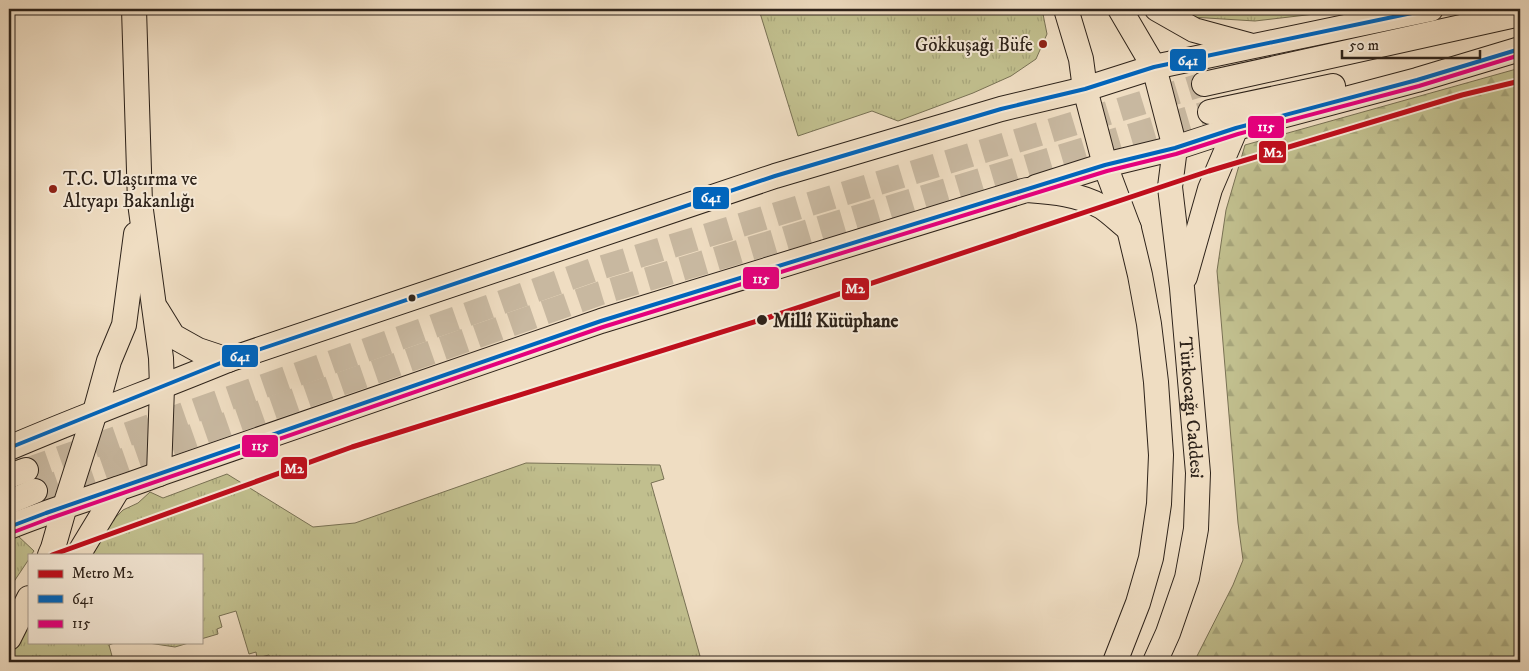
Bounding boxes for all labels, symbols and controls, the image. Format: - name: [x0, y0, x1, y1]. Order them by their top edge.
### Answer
- scale bar: [1342, 28, 1479, 60]
- place label: Gökkuşağı Büfe: [915, 34, 1033, 57]
- text: 50 m: [1349, 36, 1379, 55]
- marker: Gökkuşağı Büfe: [1037, 38, 1049, 50]
- line badge: 641: [1169, 48, 1207, 72]
- text: 641: [1178, 52, 1198, 70]
- line badge: 115: [1247, 115, 1285, 139]
- text: 115: [1257, 118, 1275, 136]
- line badge: M2: [1258, 140, 1287, 164]
- text: M2: [1263, 144, 1284, 162]
- place label: T.C. Ulaştırma ve Altyapı Bakanlığı: [63, 168, 198, 213]
- marker: T.C. Ulaştırma ve Altyapı Bakanlığı: [47, 183, 59, 195]
- line badge: 641: [692, 186, 730, 210]
- text: 641: [701, 189, 721, 207]
- line badge: 115: [742, 266, 780, 290]
- text: 115: [752, 270, 770, 288]
- line badge: M2: [841, 277, 870, 301]
- text: M2: [845, 280, 866, 298]
- unlabelled marker: [407, 293, 417, 303]
- place label: Millî Kütüphane: [773, 310, 899, 333]
- marker: Millî Kütüphane: [755, 313, 769, 327]
- street label: Türkocağı Caddesi: [1173, 336, 1208, 479]
- line badge: 641: [221, 344, 259, 368]
- text: 641: [230, 348, 250, 366]
- line badge: 115: [241, 434, 279, 458]
- text: 115: [251, 437, 269, 455]
- line badge: M2: [280, 456, 308, 480]
- text: M2: [284, 460, 305, 478]
- legend: [28, 554, 202, 644]
- text: Metro M2: [72, 564, 134, 583]
- text: 641: [72, 590, 94, 609]
- text: 115: [72, 614, 91, 633]

